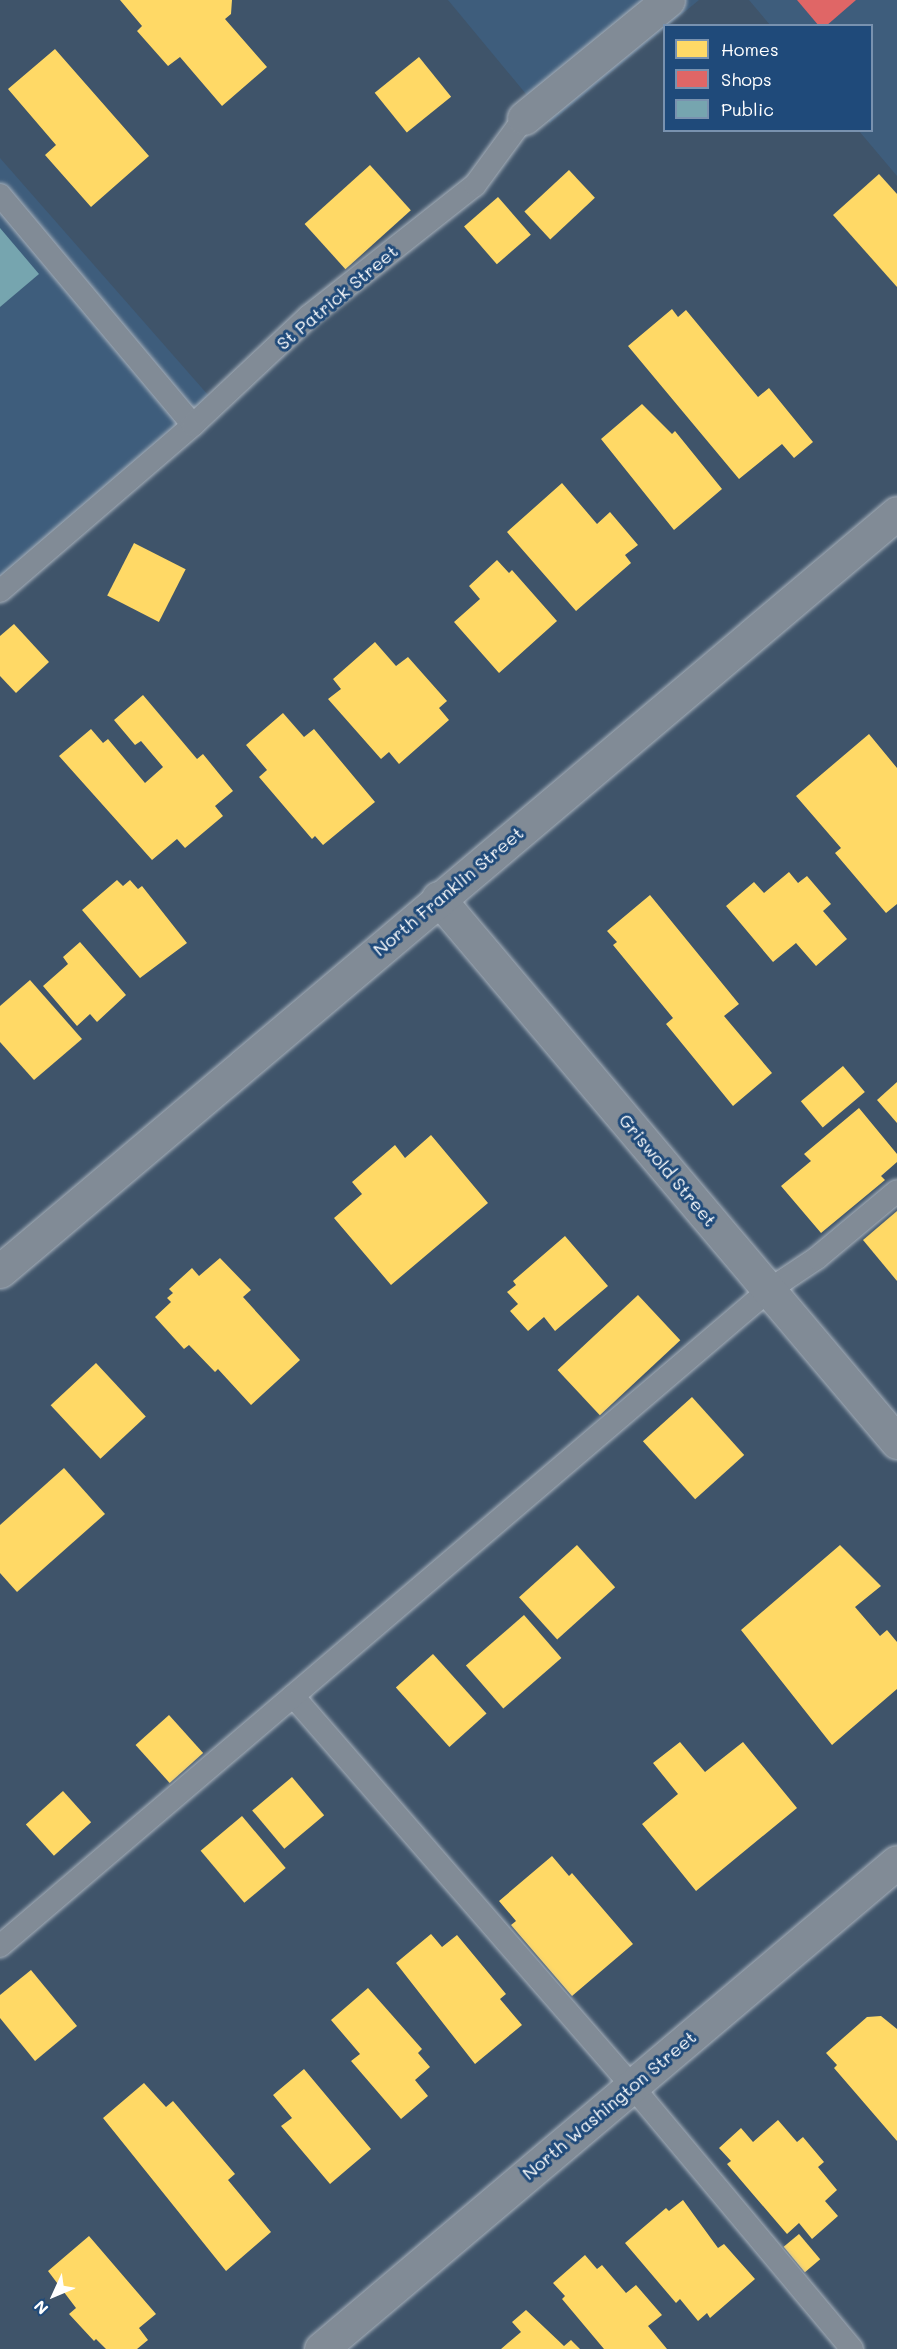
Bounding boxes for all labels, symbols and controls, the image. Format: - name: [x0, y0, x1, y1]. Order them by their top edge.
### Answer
- legend: [663, 24, 873, 132]
- text: Homes: [721, 37, 779, 61]
- text: Shops: [721, 67, 772, 91]
- text: Public: [721, 97, 774, 121]
- street label: St Patrick Street: [272, 240, 402, 354]
- street label: North Franklin Street: [368, 822, 528, 960]
- street label: Griswold Street: [615, 1109, 721, 1231]
- street label: North Washington Street: [518, 2026, 700, 2184]
- north arrow: [24, 2265, 84, 2325]
- text: N: [29, 2296, 52, 2320]

